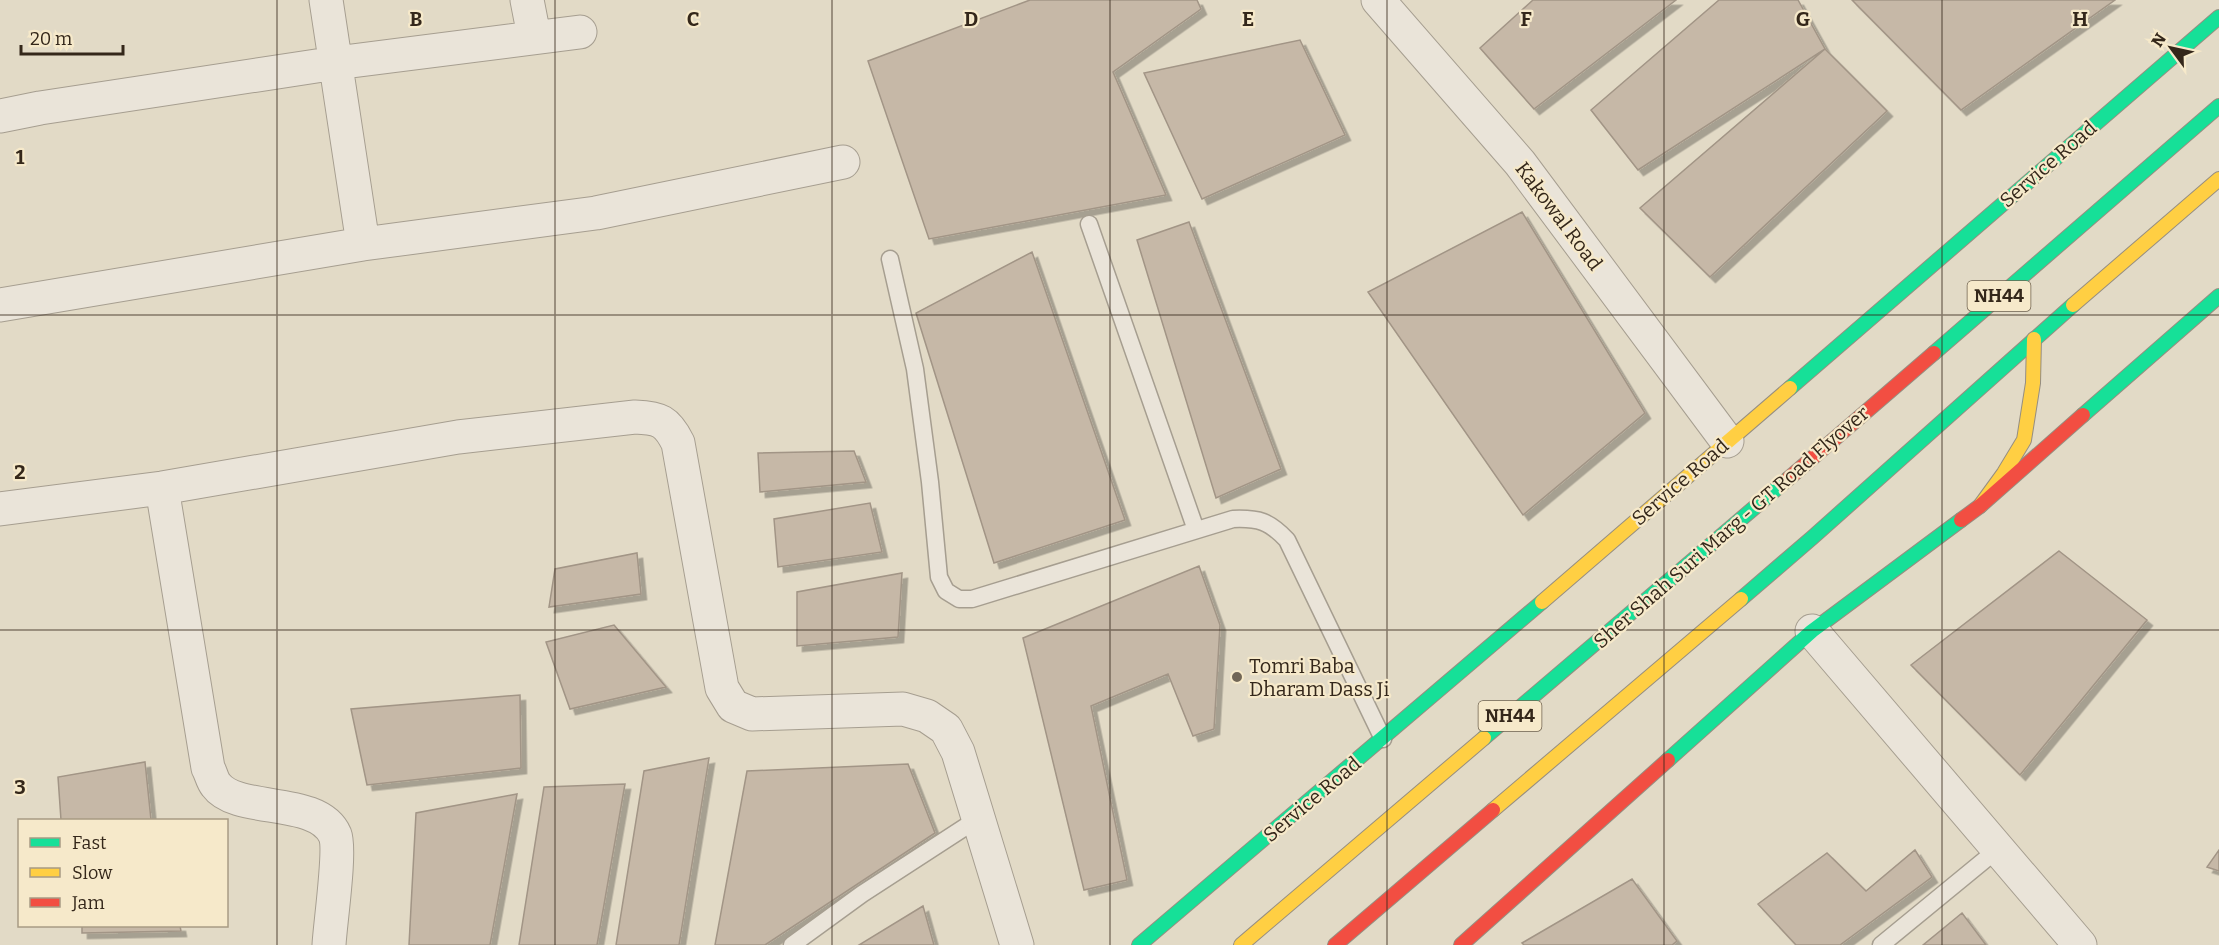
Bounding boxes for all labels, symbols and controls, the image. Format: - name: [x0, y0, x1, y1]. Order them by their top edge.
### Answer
- text: B: [410, 7, 423, 31]
- text: C: [687, 7, 699, 31]
- text: D: [964, 7, 978, 31]
- text: E: [1242, 7, 1254, 31]
- text: F: [1520, 7, 1532, 31]
- text: G: [1796, 7, 1810, 31]
- text: H: [2072, 7, 2088, 31]
- scale bar: [21, 18, 123, 56]
- north arrow: [2141, 18, 2201, 78]
- text: 20 m: [30, 28, 72, 50]
- text: N: [2148, 30, 2170, 50]
- street label: Service Road: [1995, 116, 2101, 212]
- text: 1: [16, 145, 25, 169]
- street label: Kakowal Road: [1510, 157, 1608, 275]
- road number: NH44: [1968, 281, 2030, 311]
- street label: Sher Shah Suri Marg - GT Road Flyover: [1588, 401, 1874, 653]
- street label: Service Road: [1627, 434, 1733, 530]
- text: 2: [14, 460, 26, 484]
- place label: Tomri Baba Dharam Dass Ji: [1249, 654, 1389, 701]
- marker: Tomri Baba Dharam Dass Ji: [1230, 670, 1244, 684]
- road number: NH44: [1478, 701, 1541, 731]
- street label: Service Road: [1258, 751, 1366, 847]
- text: 3: [14, 775, 26, 799]
- legend: [18, 819, 228, 927]
- text: Fast: [72, 832, 107, 854]
- text: Slow: [72, 862, 113, 884]
- text: Jam: [71, 892, 105, 914]

